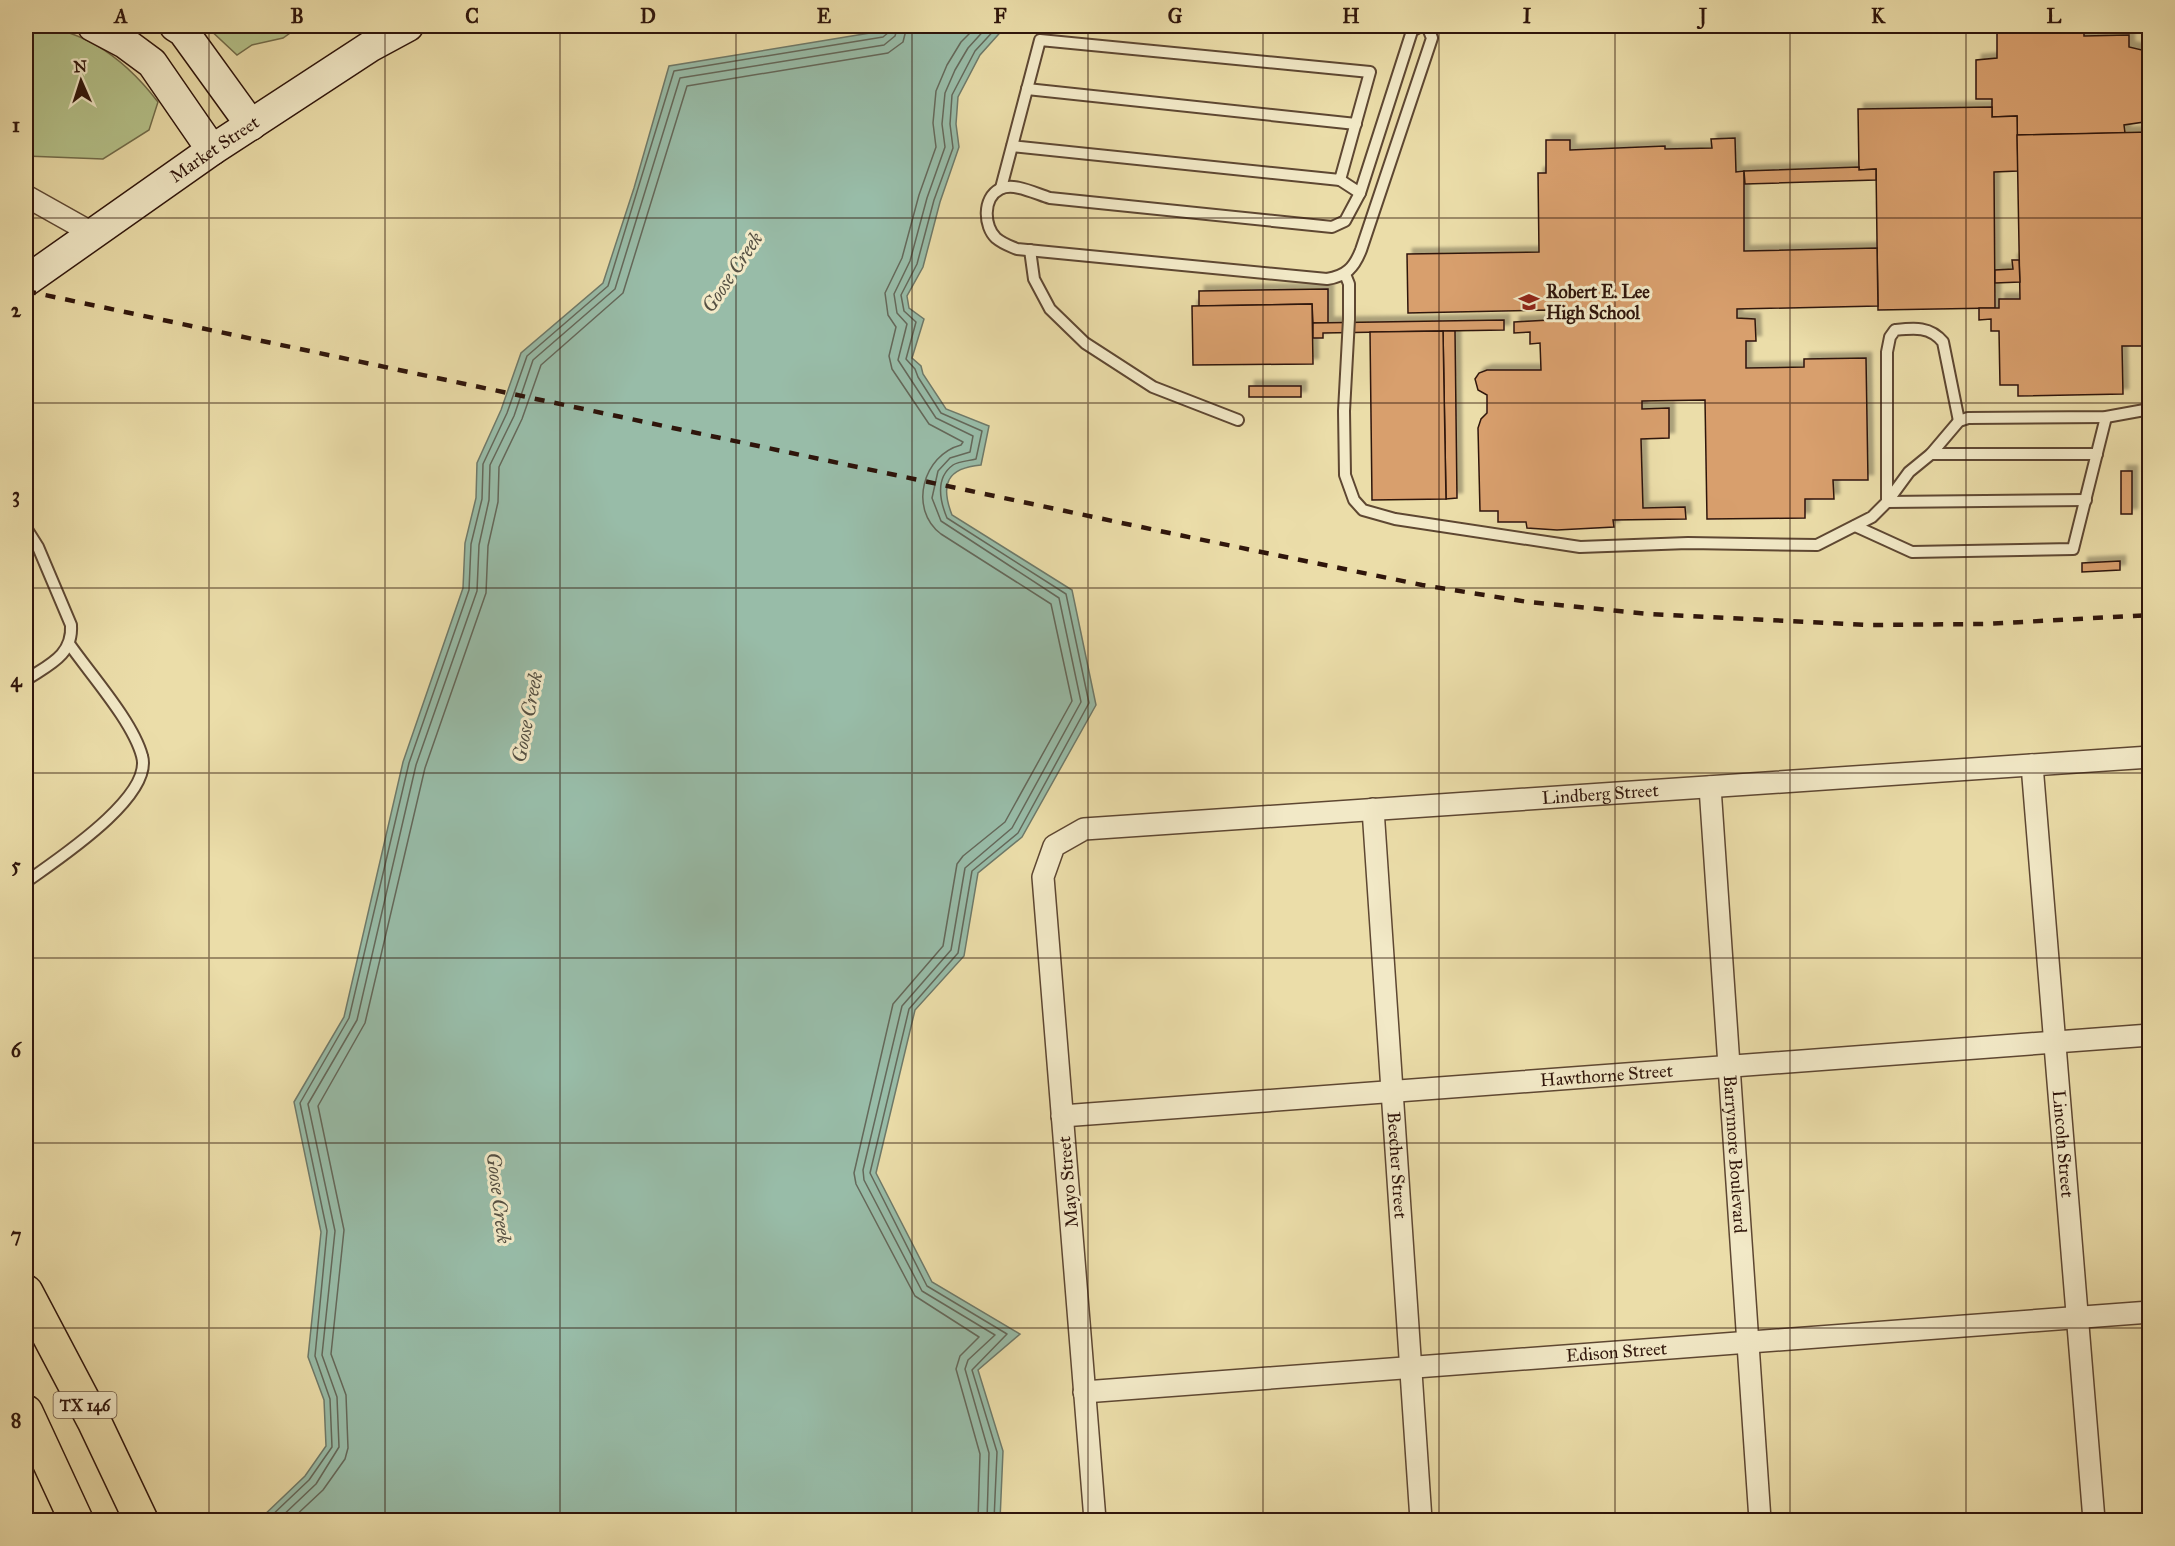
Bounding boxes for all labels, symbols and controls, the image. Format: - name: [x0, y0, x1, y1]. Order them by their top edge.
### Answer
- text: A: [112, 4, 128, 28]
- text: B: [290, 4, 304, 28]
- text: C: [465, 4, 479, 28]
- text: D: [640, 4, 656, 28]
- text: E: [817, 4, 832, 28]
- text: F: [993, 4, 1007, 28]
- text: G: [1168, 4, 1183, 28]
- text: H: [1342, 4, 1360, 28]
- text: I: [1523, 4, 1532, 28]
- text: J: [1696, 4, 1708, 30]
- text: K: [1871, 4, 1886, 28]
- text: L: [2047, 4, 2062, 28]
- north arrow: [51, 51, 111, 111]
- text: N: [73, 57, 88, 76]
- street label: Market Street: [165, 111, 264, 187]
- text: 1: [12, 113, 20, 137]
- water label: Goose Creek: [696, 227, 768, 317]
- place label: Robert E. Lee High School: [1546, 281, 1650, 325]
- school or university icon: Robert E. Lee High School: [1517, 290, 1541, 314]
- text: 2: [11, 298, 22, 322]
- text: 3: [12, 483, 20, 508]
- text: 4: [10, 668, 22, 693]
- water label: Goose Creek: [506, 670, 548, 764]
- street label: Lindberg Street: [1541, 779, 1660, 809]
- text: 5: [11, 853, 21, 877]
- text: 6: [11, 1038, 23, 1062]
- street label: Hawthorne Street: [1539, 1060, 1674, 1091]
- street label: Barrymore Boulevard: [1719, 1074, 1751, 1234]
- street label: Lincoln Street: [2048, 1089, 2079, 1199]
- street label: Beecher Street: [1382, 1111, 1412, 1220]
- street label: Mayo Street: [1053, 1135, 1083, 1229]
- water label: Goose Creek: [481, 1151, 517, 1245]
- text: 7: [11, 1223, 22, 1247]
- street label: Edison Street: [1565, 1337, 1668, 1367]
- road number: TX 146: [54, 1392, 116, 1418]
- text: 8: [11, 1408, 21, 1432]

